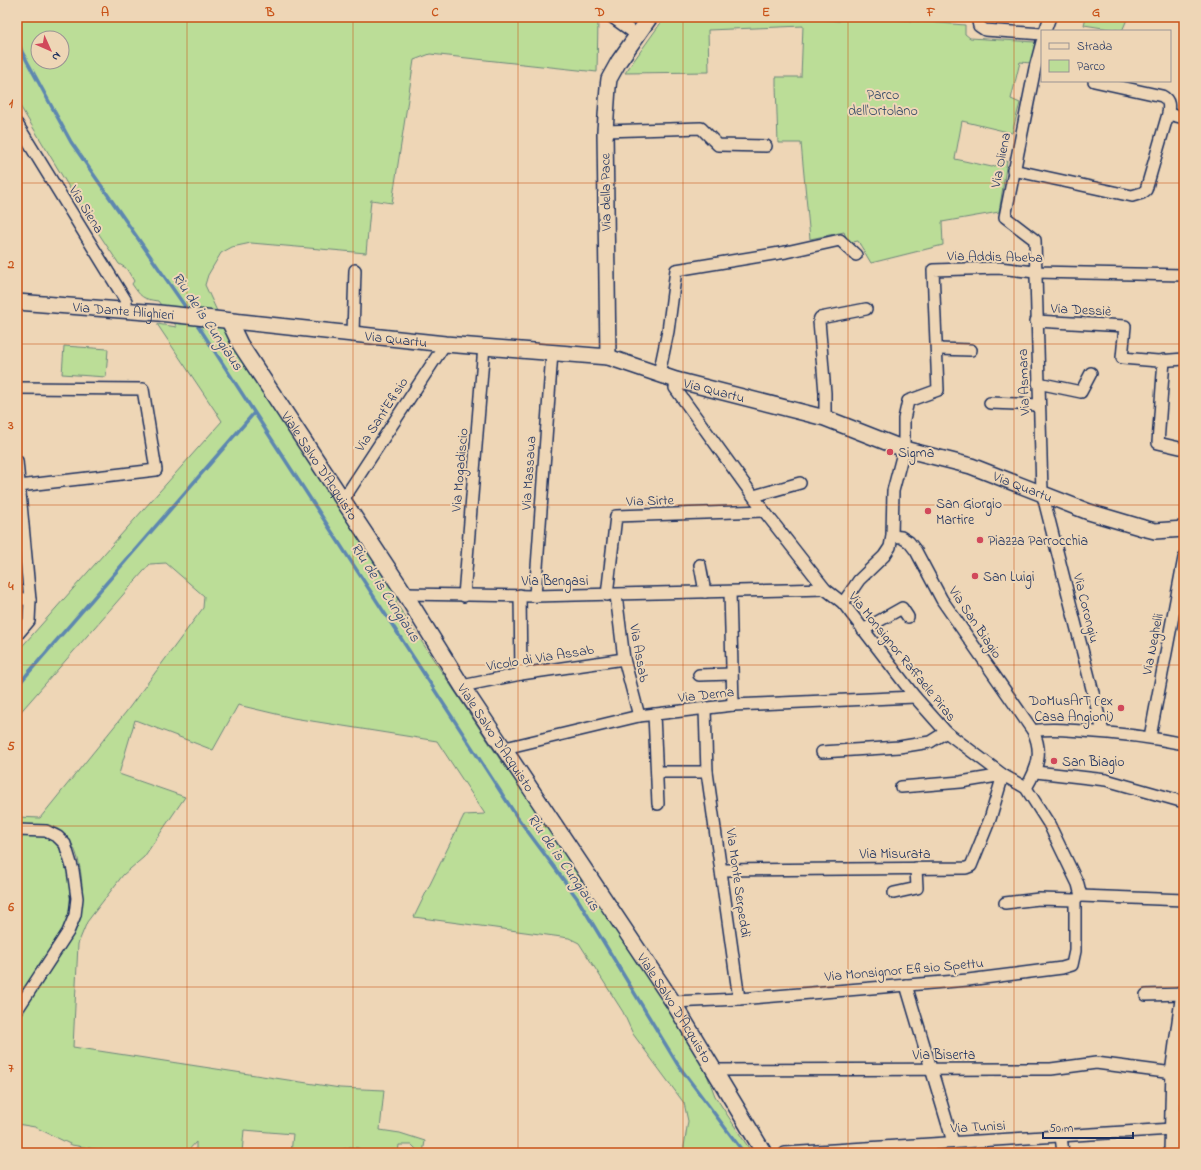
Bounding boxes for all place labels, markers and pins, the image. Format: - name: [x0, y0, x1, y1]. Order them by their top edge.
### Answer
- place label: Sigma: [898, 443, 934, 465]
- marker: Sigma: [885, 447, 895, 457]
- place label: San Giorgio Martire: [936, 494, 1002, 531]
- marker: San Giorgio Martire: [923, 506, 933, 516]
- place label: Piazza Parrocchia: [988, 531, 1088, 552]
- marker: Piazza Parrocchia: [975, 535, 985, 545]
- place label: San Luigi: [983, 567, 1034, 589]
- marker: San Luigi: [970, 571, 980, 581]
- place label: DoMusArT (ex Casa Angioni): [1028, 691, 1113, 729]
- marker: DoMusArT (ex Casa Angioni): [1116, 703, 1126, 713]
- place label: San Biagio: [1062, 752, 1125, 774]
- marker: San Biagio: [1049, 756, 1059, 766]

